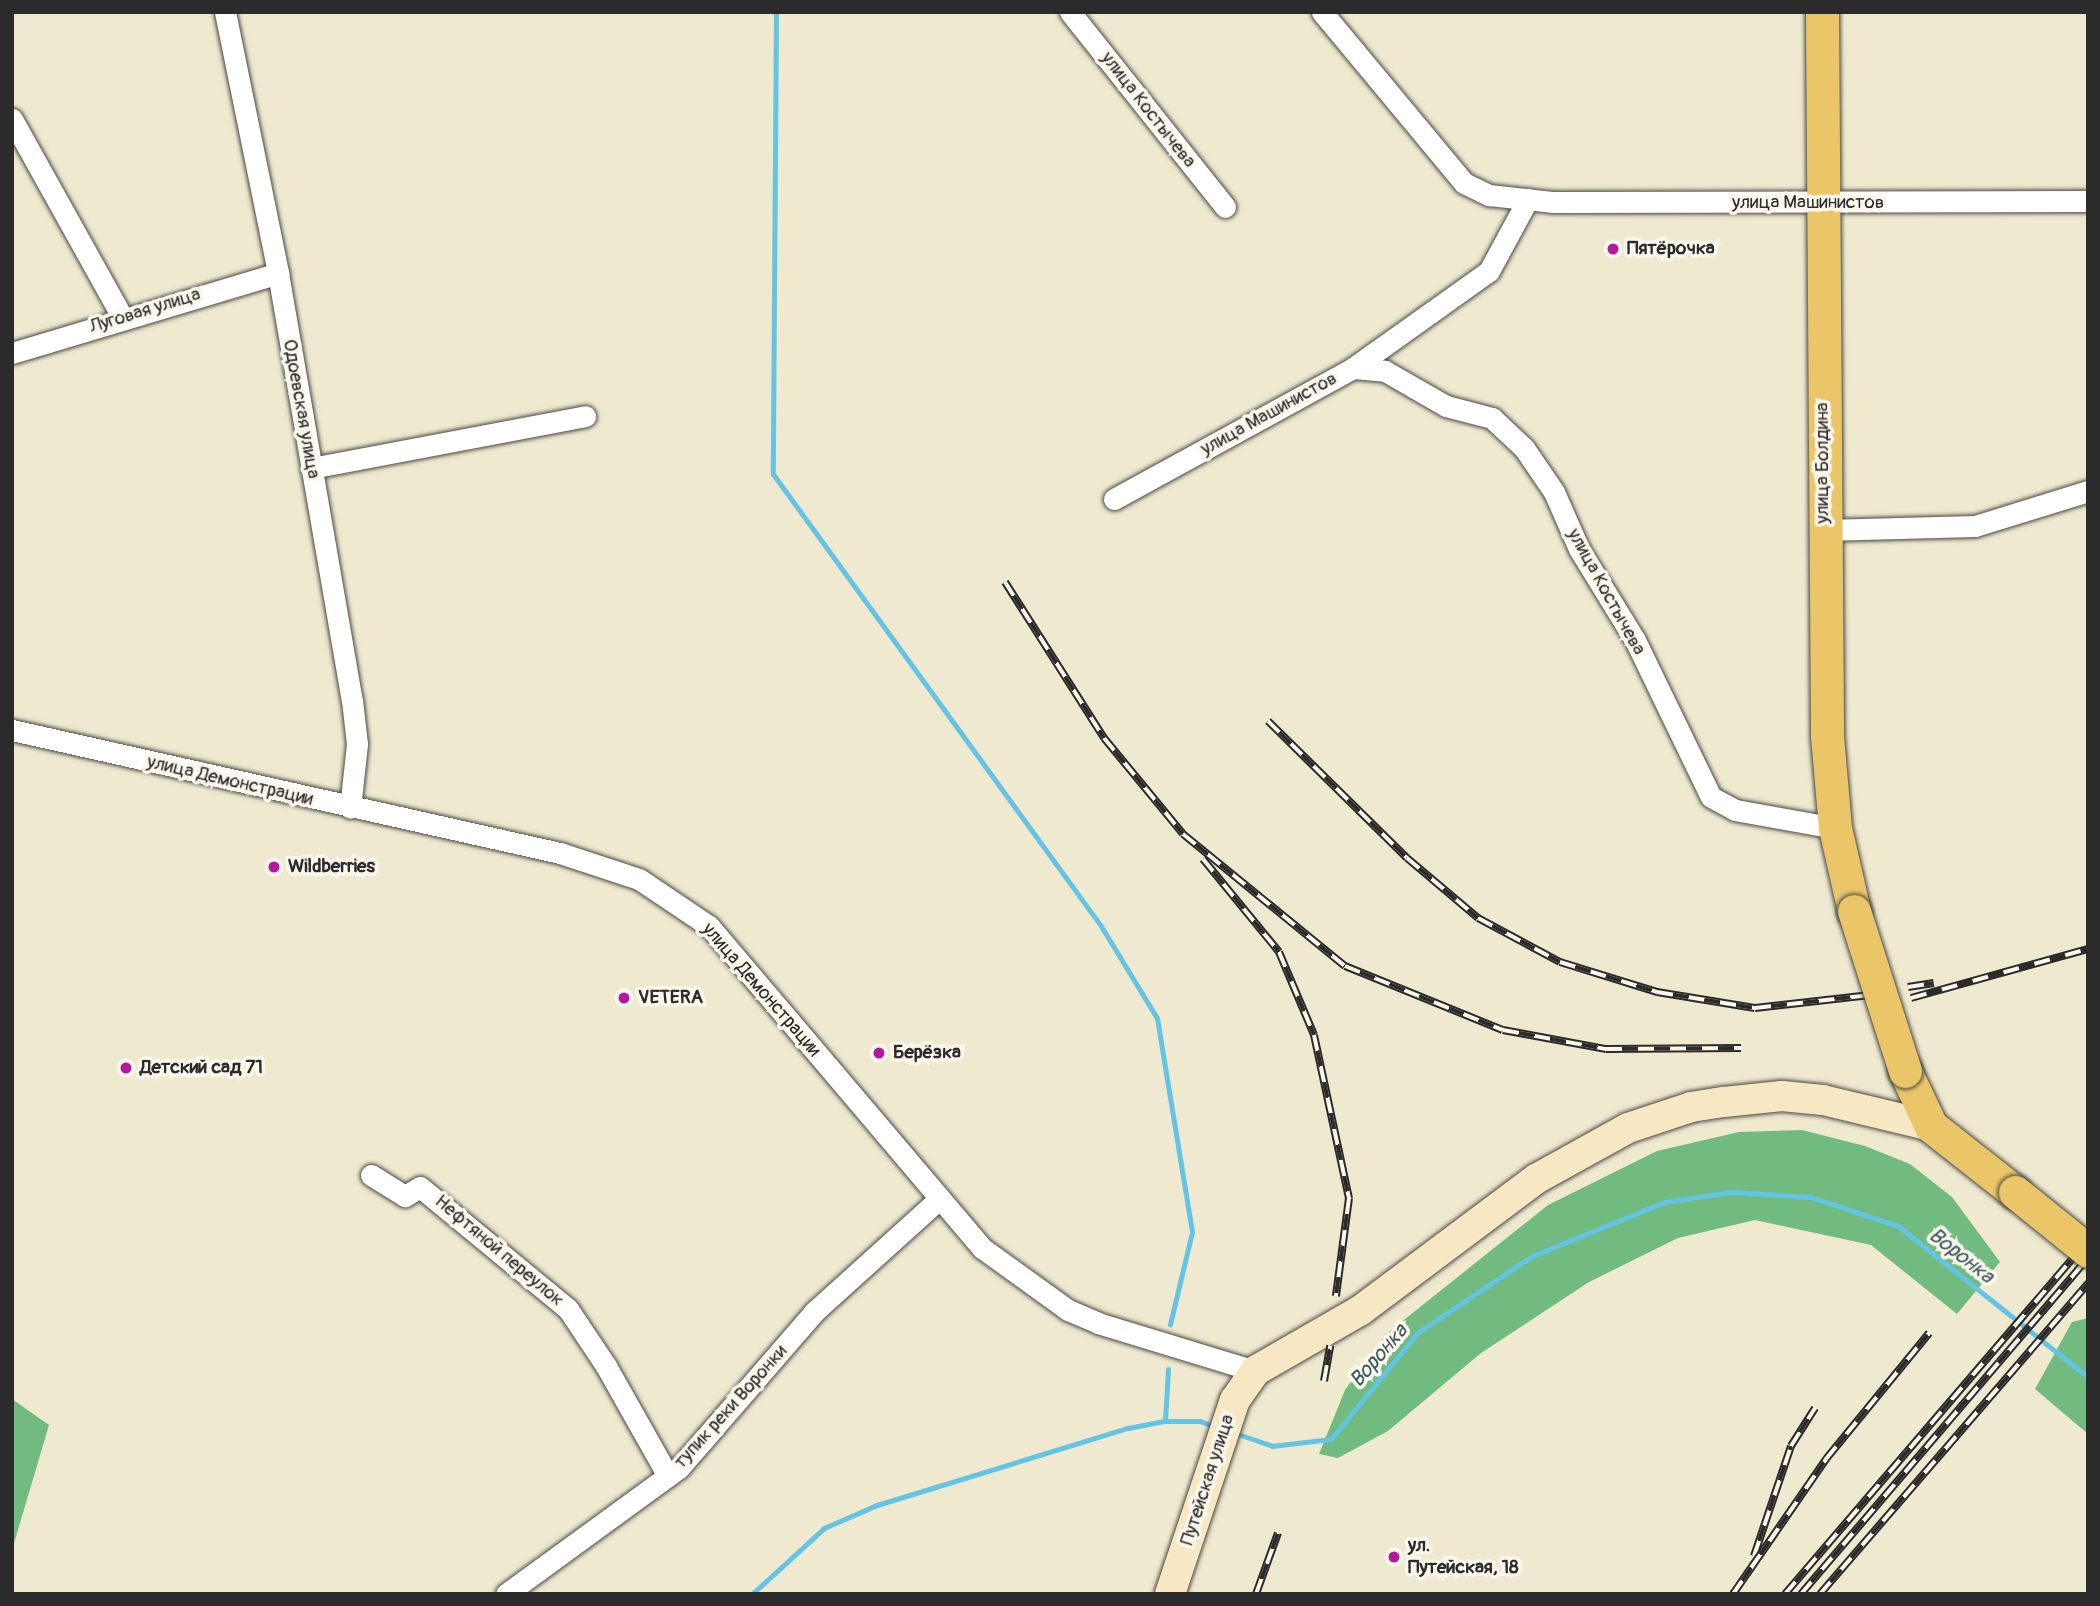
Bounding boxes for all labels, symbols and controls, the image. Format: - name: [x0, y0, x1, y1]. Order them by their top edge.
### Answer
- street label: улица Костычева: [1096, 48, 1200, 172]
- street label: улица Машинистов: [1732, 192, 1884, 214]
- place label: Пятёрочка: [1627, 238, 1715, 260]
- marker: Пятёрочка: [1605, 241, 1621, 257]
- street label: Луговая улица: [87, 283, 203, 339]
- street label: Одоевская улица: [278, 338, 324, 480]
- street label: улица Машинистов: [1197, 367, 1341, 461]
- street label: улица Болдина: [1812, 402, 1834, 524]
- street label: улица Костычева: [1562, 525, 1650, 659]
- street label: улица Демонстрации: [145, 751, 315, 811]
- place label: Wildberries: [288, 856, 375, 878]
- marker: Wildberries: [266, 859, 282, 875]
- street label: улица Демонстрации: [697, 918, 825, 1062]
- place label: VETERA: [638, 987, 703, 1009]
- marker: VETERA: [616, 990, 632, 1006]
- place label: Берёзка: [893, 1042, 961, 1064]
- marker: Берёзка: [871, 1045, 887, 1061]
- place label: Детский сад 71: [140, 1057, 263, 1079]
- marker: Детский сад 71: [118, 1060, 134, 1076]
- street label: Нефтяной переулок: [430, 1190, 568, 1312]
- water label: Воронка: [1924, 1223, 1998, 1289]
- water label: Воронка: [1345, 1319, 1413, 1393]
- street label: тупик реки Воронки: [670, 1341, 792, 1473]
- street label: Путейская улица: [1176, 1412, 1240, 1548]
- place label: ул. Путейская, 18: [1408, 1535, 1519, 1579]
- marker: ул. Путейская, 18: [1386, 1549, 1402, 1565]

